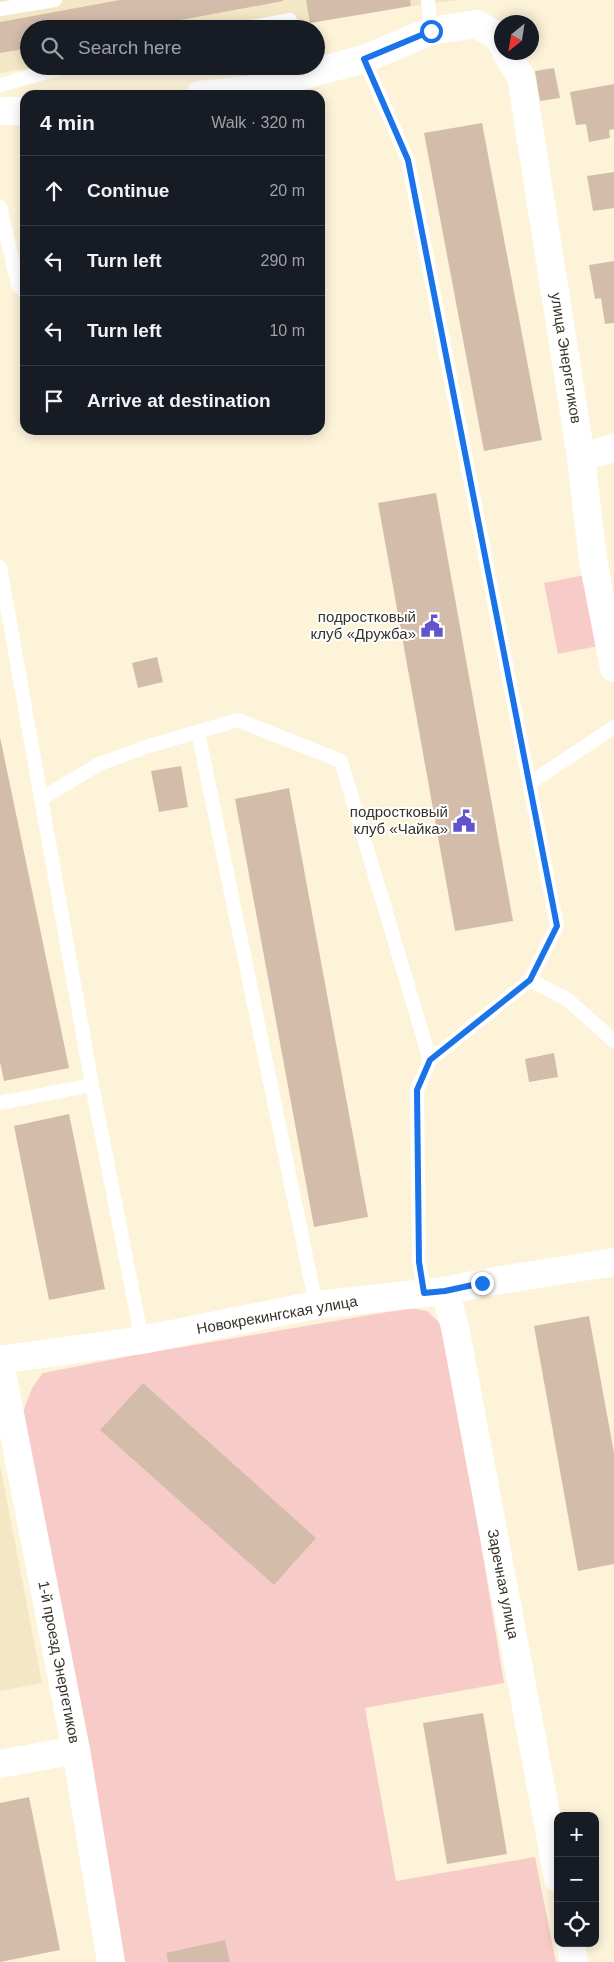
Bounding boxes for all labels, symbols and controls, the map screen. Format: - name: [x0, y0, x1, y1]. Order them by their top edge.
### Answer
- north arrow: [494, 15, 539, 60]
- search box: [20, 20, 325, 75]
- route start: [420, 20, 443, 43]
- icon: search: [38, 34, 66, 62]
- text: Search here: [78, 37, 182, 58]
- text: 4 min: [40, 111, 95, 134]
- text: Walk · 320 m: [211, 114, 305, 131]
- icon: ahead: [40, 177, 68, 205]
- text: Continue: [87, 180, 169, 201]
- text: 20 m: [269, 182, 305, 199]
- icon: left: [40, 247, 68, 275]
- text: Turn left: [87, 250, 162, 271]
- text: 290 m: [261, 252, 305, 269]
- street label: улица Энергетиков: [548, 291, 585, 425]
- icon: left: [40, 317, 68, 345]
- text: Turn left: [87, 320, 162, 341]
- text: 10 m: [269, 322, 305, 339]
- icon: arrive: [40, 387, 68, 415]
- text: Arrive at destination: [87, 390, 271, 411]
- place label: подростковый клуб «Дружба»: [311, 608, 416, 642]
- public building icon: подростковый клуб «Дружба»: [419, 613, 445, 639]
- place label: подростковый клуб «Чайка»: [350, 803, 448, 837]
- public building icon: подростковый клуб «Чайка»: [451, 808, 477, 834]
- route end: [471, 1272, 494, 1295]
- street label: Новокрекингская улица: [195, 1292, 359, 1337]
- street label: Заречная улица: [485, 1528, 523, 1641]
- street label: 1-й проезд Энергетиков: [35, 1579, 84, 1745]
- map controls: [554, 1812, 599, 1947]
- button: +: [554, 1812, 599, 1857]
- button: −: [554, 1857, 599, 1902]
- button: locate: [554, 1902, 599, 1947]

